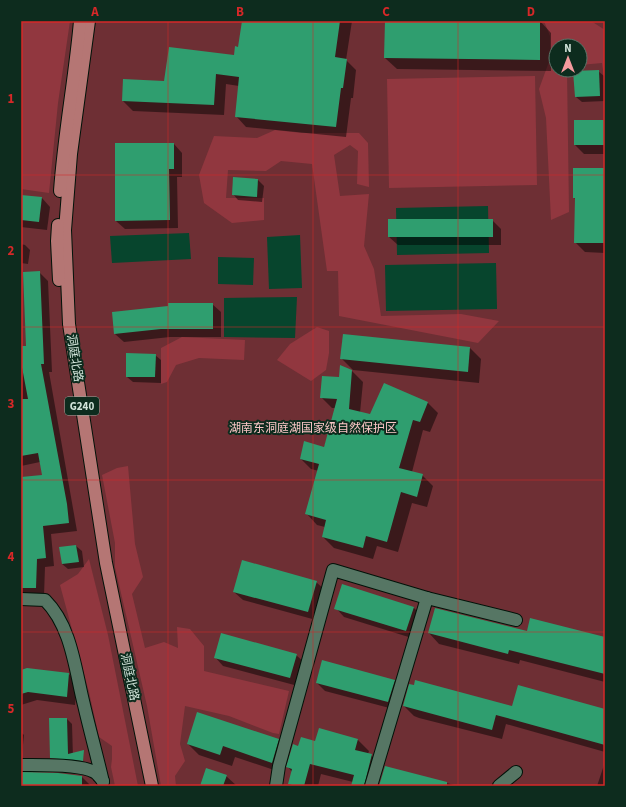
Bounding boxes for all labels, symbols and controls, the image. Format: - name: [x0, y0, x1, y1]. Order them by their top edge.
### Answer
- text: A: [90, 3, 99, 21]
- text: B: [236, 3, 244, 21]
- text: C: [382, 3, 390, 21]
- text: D: [527, 3, 535, 21]
- north arrow: [548, 38, 588, 78]
- text: N: [564, 41, 572, 56]
- text: 1: [8, 90, 15, 108]
- text: 2: [8, 242, 15, 260]
- street label: 洞庭北路: [62, 333, 87, 383]
- text: 3: [8, 395, 15, 413]
- road number: G240: [65, 397, 99, 415]
- park label: 湖南东洞庭湖国家级自然保护区: [229, 420, 397, 437]
- text: 4: [8, 548, 15, 566]
- street label: 洞庭北路: [116, 652, 143, 702]
- text: 5: [8, 700, 15, 718]

